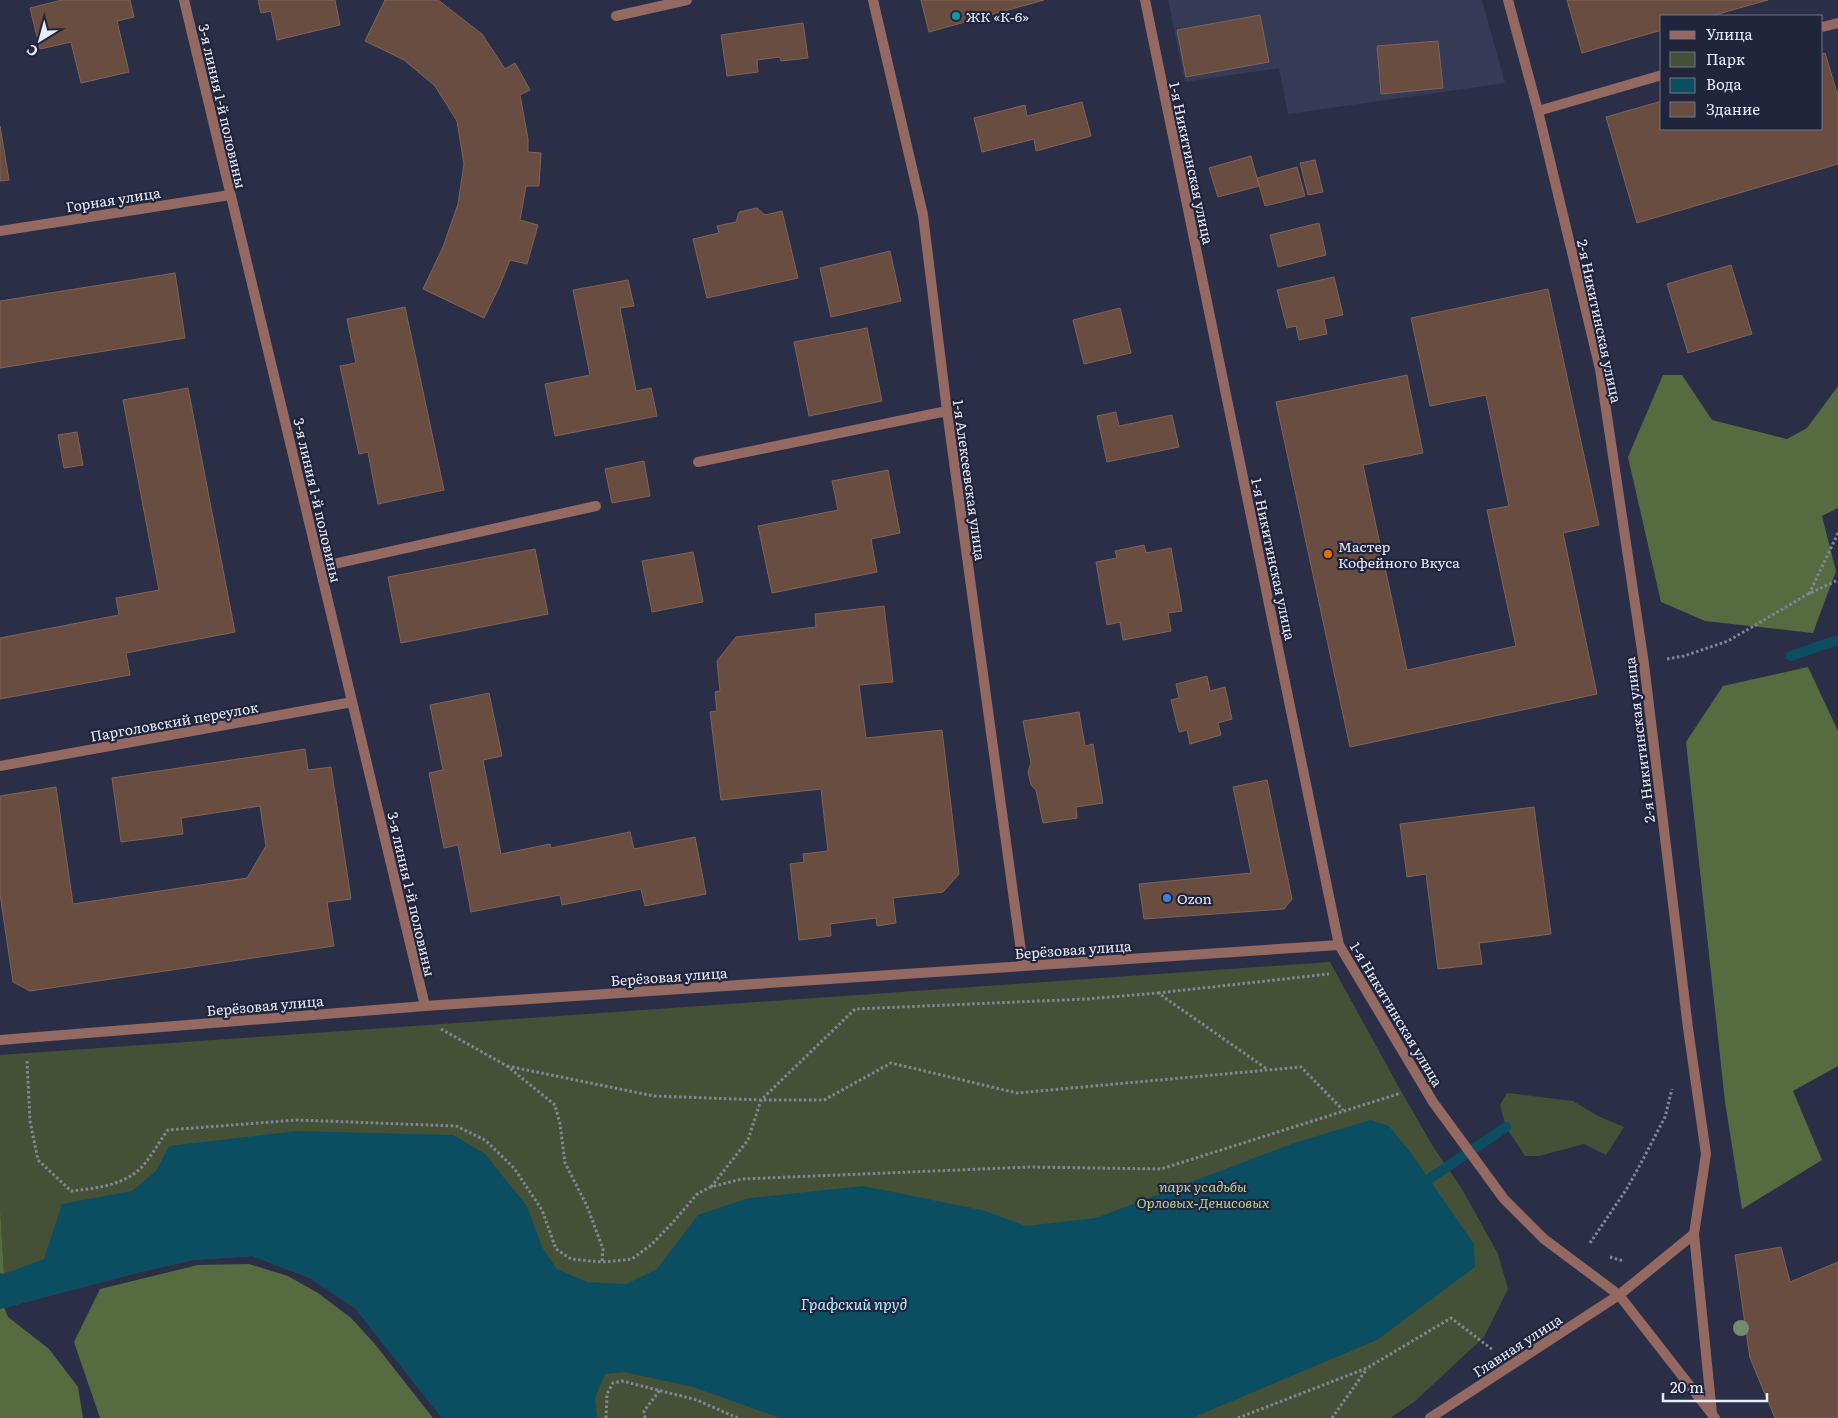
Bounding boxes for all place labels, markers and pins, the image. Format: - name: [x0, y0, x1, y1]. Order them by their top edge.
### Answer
- place label: ЖК «К-6»: [966, 6, 1029, 26]
- marker: ЖК «К-6»: [950, 10, 962, 22]
- place label: Мастер Кофейного Вкуса: [1338, 536, 1460, 572]
- marker: Мастер Кофейного Вкуса: [1322, 548, 1334, 560]
- place label: Ozon: [1177, 888, 1212, 908]
- marker: Ozon: [1161, 892, 1173, 904]

